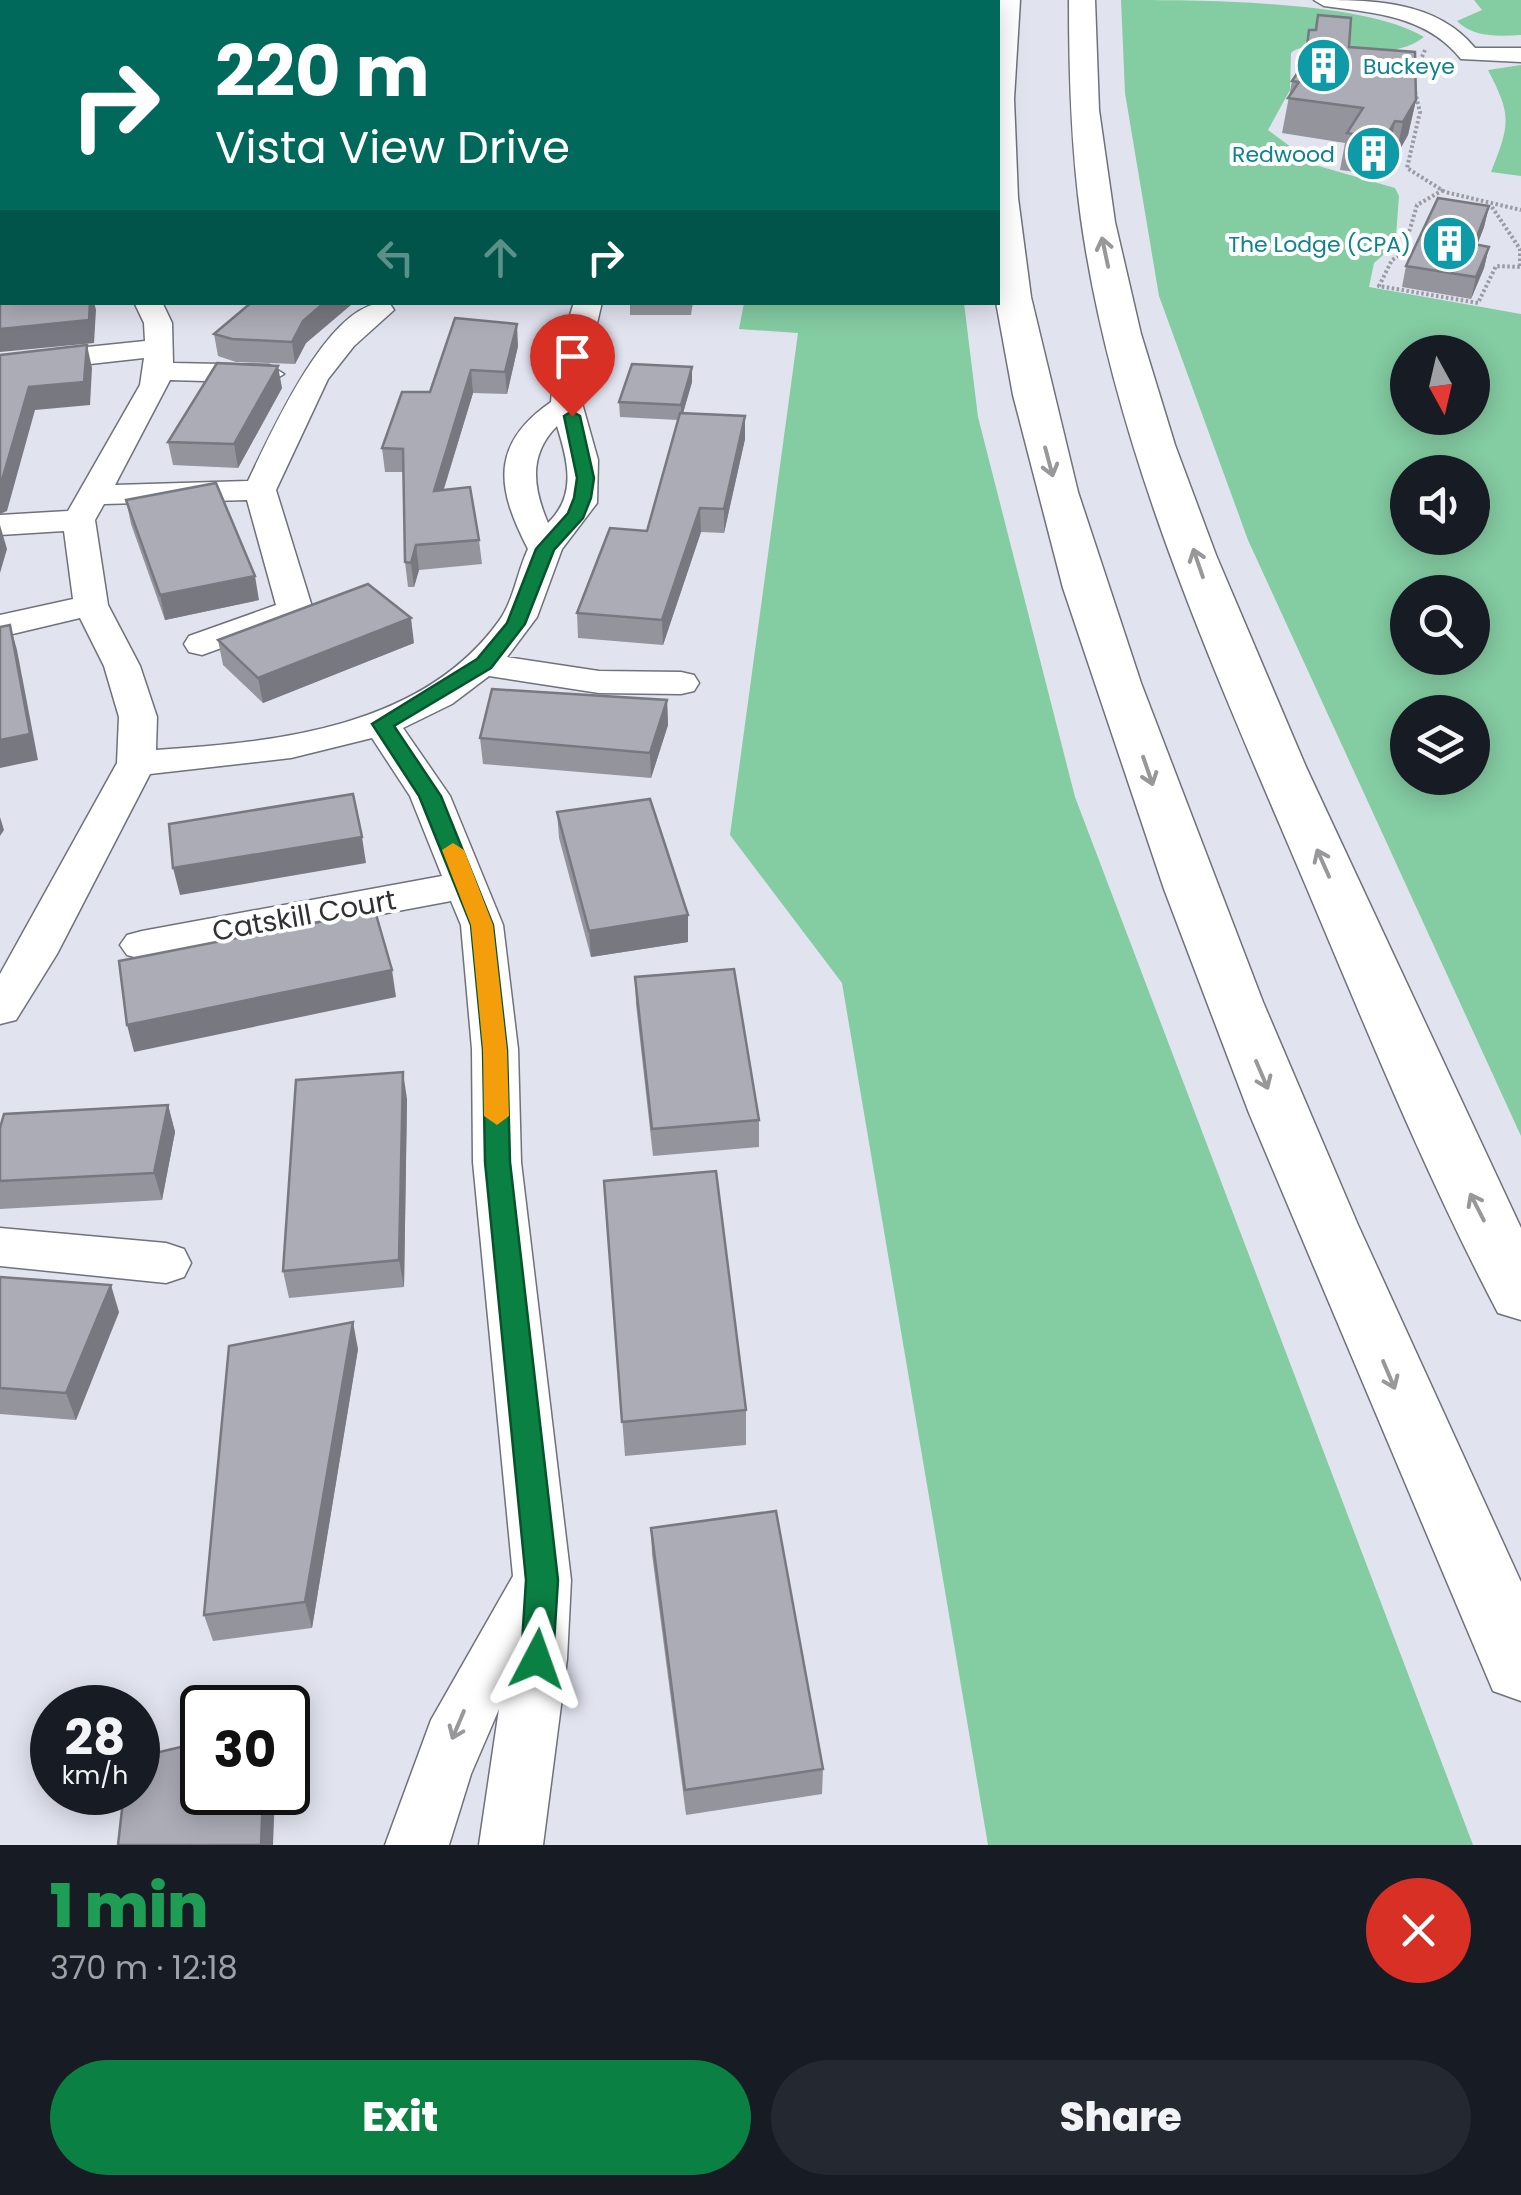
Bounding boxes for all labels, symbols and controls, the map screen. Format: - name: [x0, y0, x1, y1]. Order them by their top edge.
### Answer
- text: 220 m: [215, 22, 430, 121]
- building icon: Buckeye: [1294, 36, 1354, 96]
- icon: right: [50, 40, 180, 170]
- place label: Buckeye: [1363, 51, 1455, 82]
- text: Vista View Drive: [215, 116, 570, 179]
- building icon: Redwood: [1344, 124, 1404, 184]
- place label: Redwood: [1232, 139, 1335, 170]
- building icon: The Lodge (CPA): [1420, 214, 1480, 274]
- place label: The Lodge (CPA): [1228, 229, 1411, 260]
- icon: left: [368, 230, 423, 285]
- icon: ahead: [473, 230, 528, 285]
- icon: right: [578, 230, 633, 285]
- one-way arrow: [1094, 237, 1113, 269]
- pin: [530, 314, 615, 417]
- icon: arrive: [545, 329, 600, 384]
- north arrow: [1390, 335, 1490, 435]
- map controls: [1390, 335, 1490, 795]
- one-way arrow: [1041, 445, 1060, 477]
- button: sound: [1390, 455, 1490, 555]
- one-way arrow: [1188, 549, 1206, 580]
- button: search: [1390, 575, 1490, 675]
- button: layers: [1390, 695, 1490, 795]
- one-way arrow: [1140, 755, 1158, 786]
- one-way arrow: [1313, 848, 1331, 879]
- street label: Catskill Court: [209, 880, 399, 951]
- one-way arrow: [1254, 1059, 1272, 1090]
- one-way arrow: [1467, 1193, 1486, 1223]
- one-way arrow: [1381, 1359, 1399, 1390]
- position arrow: [485, 1607, 589, 1711]
- speed limit sign: 30: [180, 1685, 310, 1815]
- text: 28: [65, 1702, 125, 1773]
- one-way arrow: [448, 1709, 466, 1740]
- text: km/h: [62, 1758, 128, 1793]
- text: 1 min: [50, 1864, 208, 1948]
- button: close: [1366, 1878, 1471, 1983]
- text: 370 m · 12:18: [50, 1945, 238, 1990]
- button: Exit: [50, 2060, 751, 2175]
- button: Share: [771, 2060, 1471, 2175]

